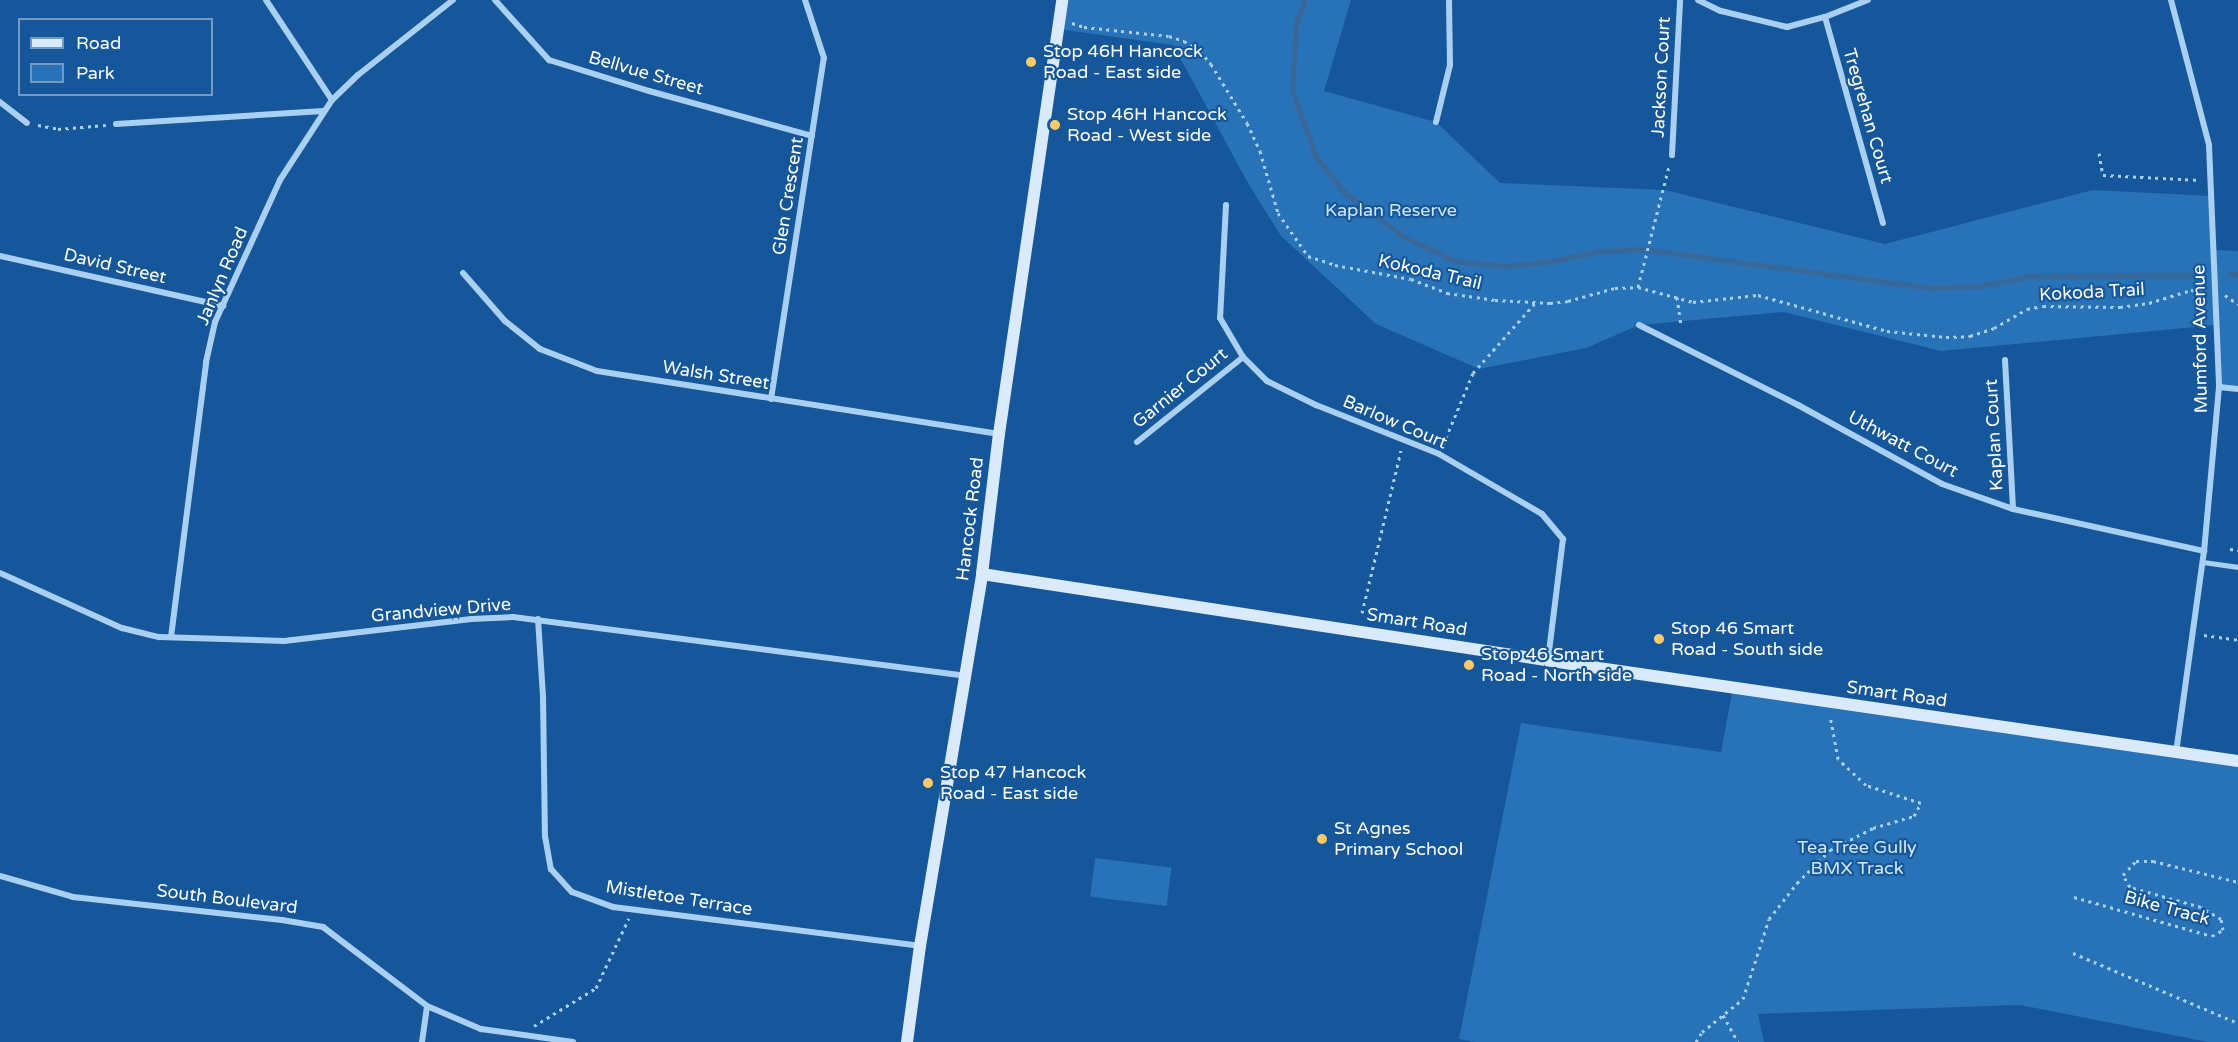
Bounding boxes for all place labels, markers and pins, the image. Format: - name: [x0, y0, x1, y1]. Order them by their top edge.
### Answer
- place label: Stop 46H Hancock Road - East side: [1043, 41, 1203, 84]
- marker: Stop 46H Hancock Road - East side: [1024, 55, 1038, 69]
- place label: Stop 46H Hancock Road - West side: [1067, 104, 1227, 146]
- marker: Stop 46H Hancock Road - West side: [1048, 118, 1062, 132]
- place label: Stop 46 Smart Road - South side: [1671, 618, 1823, 660]
- marker: Stop 46 Smart Road - South side: [1652, 632, 1666, 646]
- place label: Stop 46 Smart Road - North side: [1481, 644, 1632, 686]
- marker: Stop 46 Smart Road - North side: [1462, 658, 1476, 672]
- place label: Stop 47 Hancock Road - East side: [940, 762, 1086, 804]
- marker: Stop 47 Hancock Road - East side: [921, 776, 935, 790]
- place label: St Agnes Primary School: [1334, 818, 1463, 860]
- marker: St Agnes Primary School: [1315, 832, 1329, 846]

